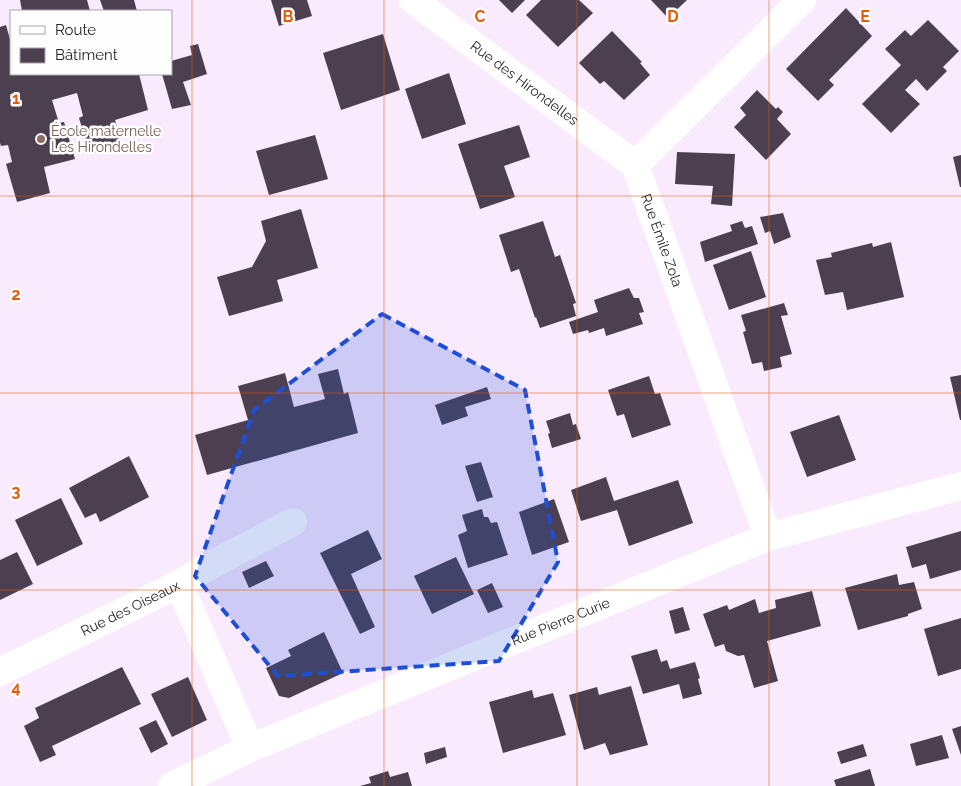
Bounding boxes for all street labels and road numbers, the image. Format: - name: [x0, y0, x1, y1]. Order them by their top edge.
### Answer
- street label: Rue des Hirondelles: [467, 38, 582, 128]
- street label: Rue Émile Zola: [638, 192, 686, 289]
- street label: Rue des Oiseaux: [78, 577, 182, 639]
- street label: Rue Pierre Curie: [509, 594, 612, 649]

